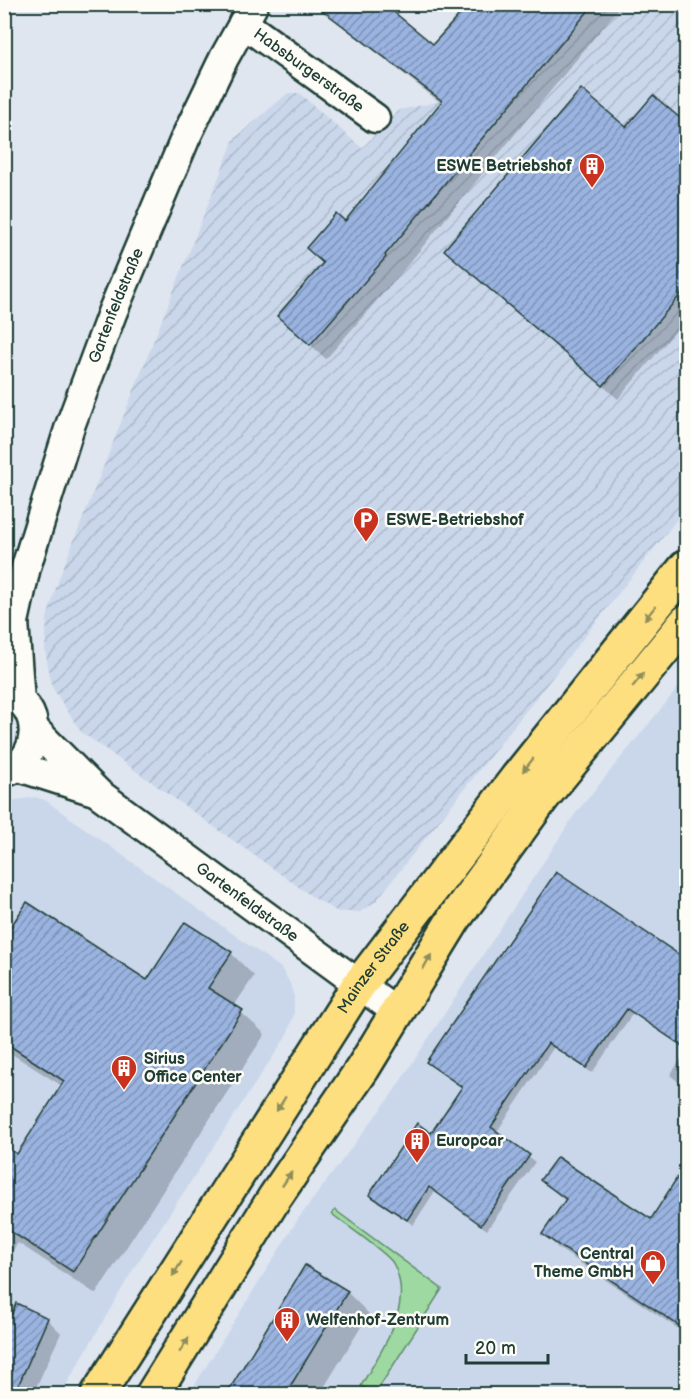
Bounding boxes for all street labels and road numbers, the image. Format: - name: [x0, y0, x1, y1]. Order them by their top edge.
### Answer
- street label: Habsburgerstraße: [250, 24, 368, 117]
- street label: Gartenfeldstraße: [85, 245, 148, 366]
- street label: Gartenfeldstraße: [192, 858, 303, 946]
- street label: Mainzer Straße: [333, 917, 414, 1017]

